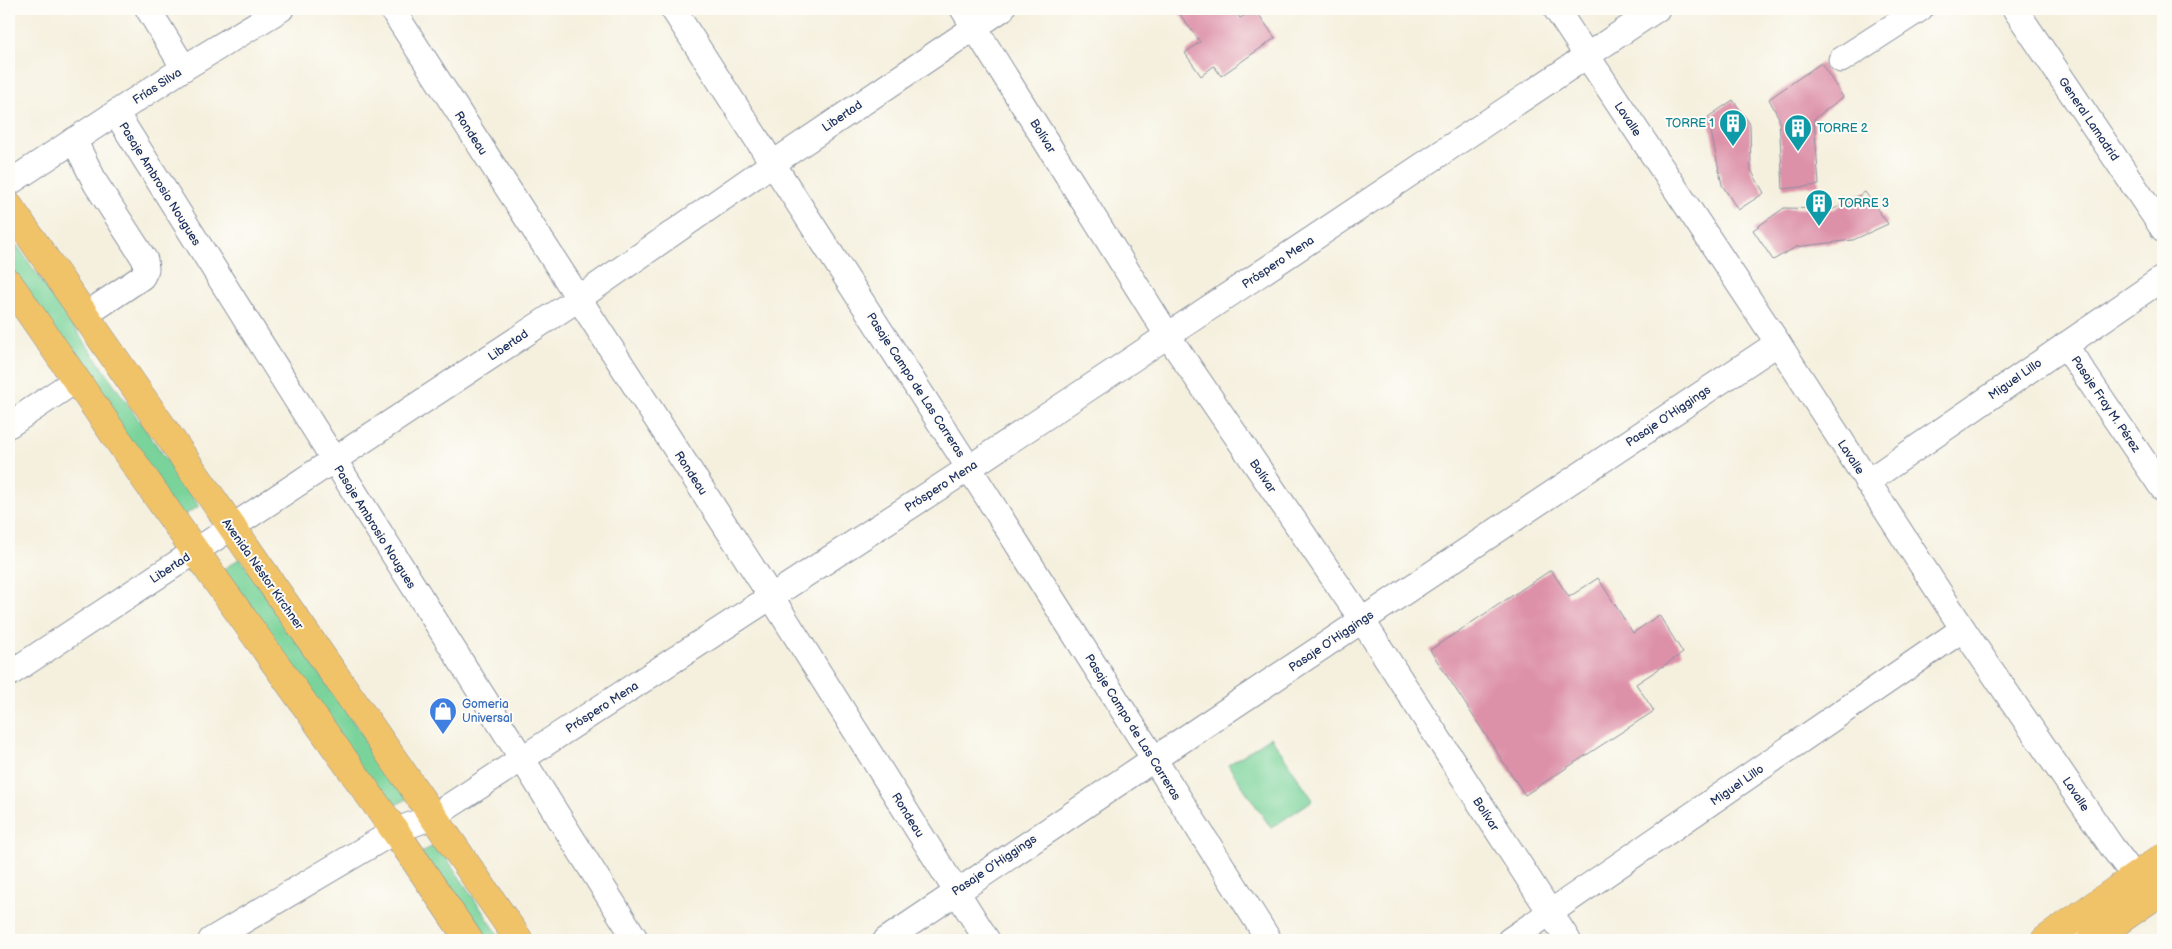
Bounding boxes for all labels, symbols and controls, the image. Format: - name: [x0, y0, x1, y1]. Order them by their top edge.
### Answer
- street label: Frías Silva: [130, 65, 185, 108]
- street label: General Lamadrid: [2055, 75, 2122, 164]
- street label: Libertad: [819, 98, 865, 135]
- street label: Lavalle: [1611, 99, 1644, 139]
- street label: Rondeau: [451, 108, 490, 158]
- building icon: TORRE 1: [1718, 108, 1748, 147]
- building icon: TORRE 2: [1783, 113, 1813, 152]
- street label: Bolívar: [1026, 116, 1059, 157]
- place label: TORRE 1: [1666, 116, 1714, 131]
- street label: Pasaje Ambrosio Nougues: [115, 120, 204, 249]
- place label: TORRE 2: [1817, 121, 1868, 136]
- building icon: TORRE 3: [1804, 188, 1834, 227]
- place label: TORRE 3: [1838, 196, 1889, 211]
- street label: Próspero Mena: [1239, 233, 1317, 292]
- street label: Pasaje Campo de Las Carreras: [863, 310, 968, 460]
- street label: Libertad: [485, 327, 531, 364]
- street label: Pasaje Fray M. Pérez: [2068, 353, 2144, 455]
- street label: Miguel Lillo: [1986, 355, 2045, 403]
- street label: Pasaje O´Higgings: [1623, 382, 1714, 450]
- street label: Lavalle: [1834, 437, 1867, 477]
- street label: Rondeau: [671, 448, 710, 498]
- street label: Próspero Mena: [902, 457, 981, 515]
- street label: Bolívar: [1246, 457, 1280, 496]
- street label: Pasaje Ambrosio Nougues: [330, 463, 419, 592]
- street label: Avenida Néstor Kirchner: [219, 516, 307, 633]
- street label: Libertad: [147, 550, 193, 587]
- street label: Pasaje O´Higgings: [1286, 607, 1377, 675]
- street label: Pasaje Campo de Las Carreras: [1081, 651, 1184, 803]
- street label: Próspero Mena: [563, 678, 642, 736]
- shop icon: Gomeria Universal: [428, 696, 458, 735]
- place label: Gomeria Universal: [462, 697, 512, 726]
- street label: Miguel Lillo: [1708, 761, 1767, 809]
- street label: Lavalle: [2059, 774, 2092, 814]
- street label: Rondeau: [888, 790, 927, 840]
- street label: Bolívar: [1469, 795, 1502, 835]
- street label: Pasaje O´Higgings: [949, 831, 1040, 899]

